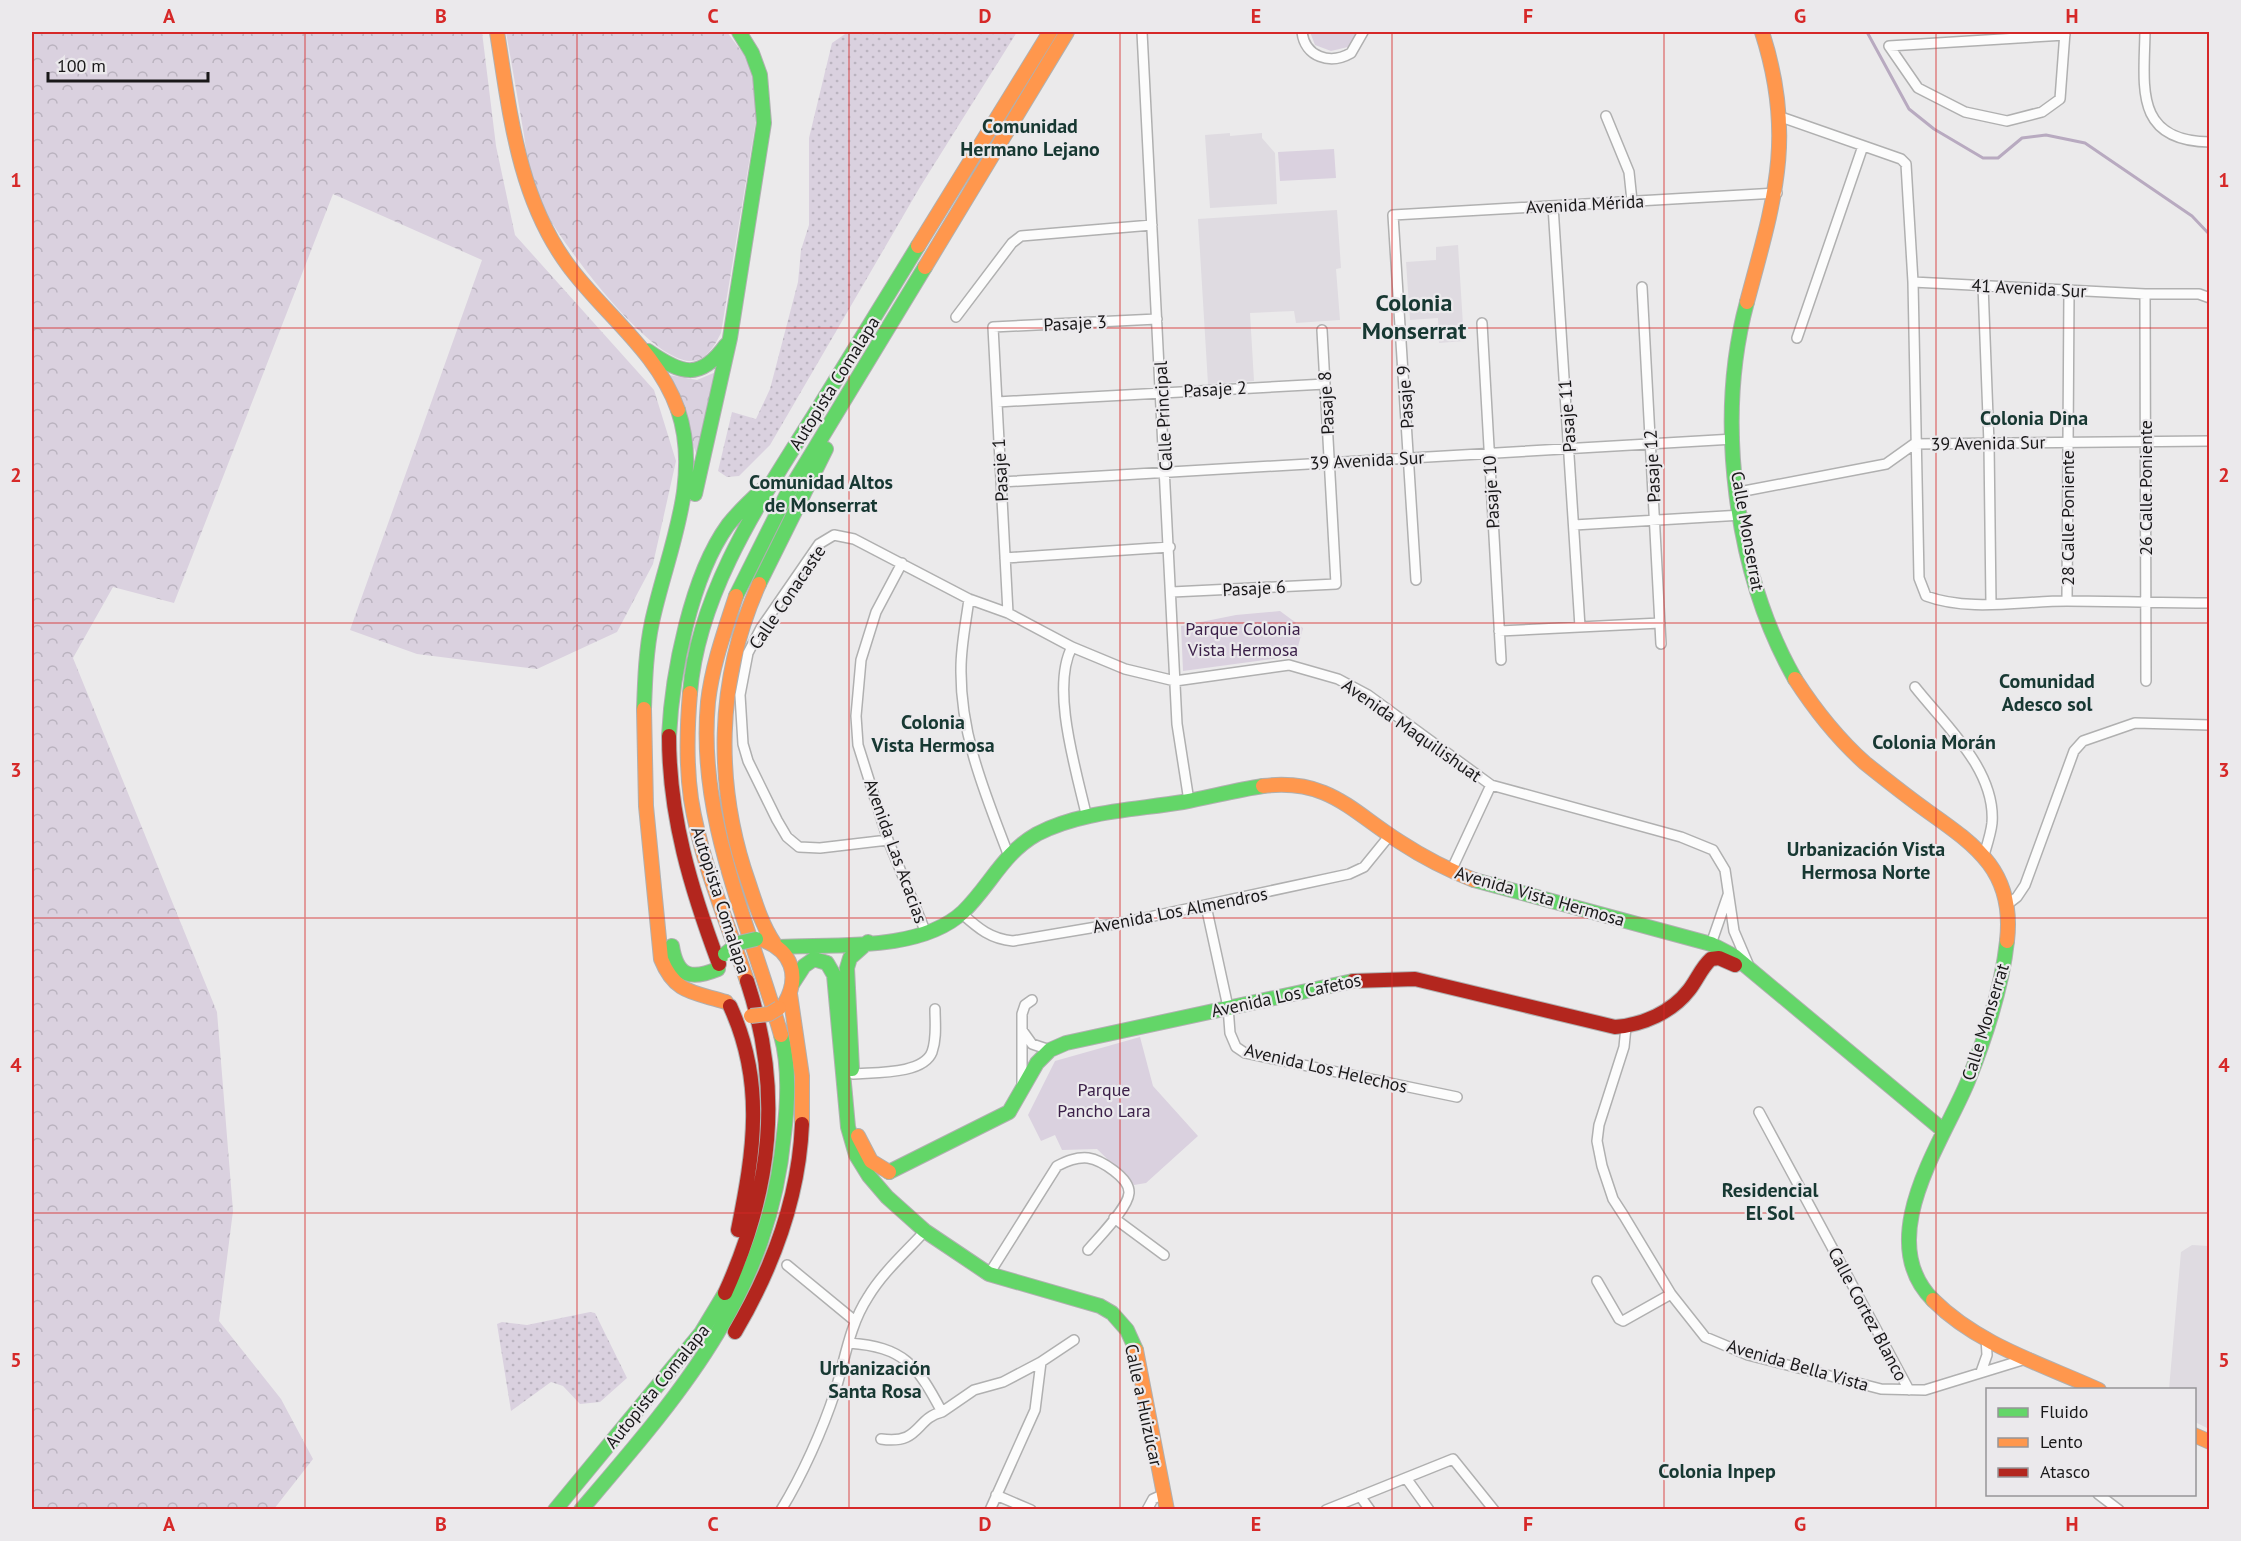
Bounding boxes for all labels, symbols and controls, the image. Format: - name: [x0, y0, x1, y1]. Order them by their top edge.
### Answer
- text: A: [163, 3, 176, 29]
- text: B: [435, 3, 447, 29]
- text: C: [707, 3, 719, 29]
- text: D: [979, 3, 992, 29]
- text: E: [1251, 3, 1261, 29]
- text: F: [1523, 3, 1533, 29]
- text: G: [1794, 3, 1806, 29]
- text: H: [2065, 3, 2079, 29]
- scale bar: [48, 45, 208, 83]
- text: 100 m: [57, 54, 106, 77]
- district label: Comunidad Hermano Lejano: [960, 113, 1100, 162]
- text: 1: [10, 167, 22, 193]
- text: 1: [2218, 167, 2230, 193]
- street label: Avenida Mérida: [1525, 189, 1645, 219]
- street label: 41 Avenida Sur: [1971, 274, 2087, 302]
- district label: Colonia Monserrat: [1362, 287, 1467, 346]
- street label: Pasaje 3: [1043, 310, 1107, 336]
- street label: Autopista Comalapa: [784, 312, 884, 454]
- street label: Calle Principal: [1149, 360, 1177, 472]
- street label: Pasaje 9: [1391, 365, 1419, 429]
- street label: Pasaje 8: [1313, 371, 1339, 435]
- street label: Pasaje 2: [1183, 376, 1247, 402]
- street label: Pasaje 11: [1553, 379, 1581, 453]
- district label: Colonia Dina: [1980, 405, 2088, 431]
- street label: 26 Calle Poniente: [2134, 420, 2157, 556]
- street label: Pasaje 12: [1639, 429, 1665, 503]
- street label: 39 Avenida Sur: [1930, 430, 2046, 456]
- street label: Pasaje 1: [987, 438, 1013, 502]
- street label: 39 Avenida Sur: [1309, 446, 1425, 474]
- street label: 28 Calle Poniente: [2056, 450, 2079, 586]
- street label: Pasaje 10: [1478, 455, 1504, 529]
- text: 2: [10, 462, 22, 488]
- text: 2: [2218, 462, 2230, 488]
- district label: Comunidad Altos de Monserrat: [749, 469, 893, 518]
- street label: Calle Monserrat: [1726, 469, 1770, 593]
- street label: Calle Conacaste: [744, 540, 830, 654]
- street label: Pasaje 6: [1222, 575, 1286, 601]
- park label: Parque Colonia Vista Hermosa: [1185, 617, 1301, 661]
- district label: Comunidad Adesco sol: [1999, 668, 2095, 717]
- street label: Avenida Maquilishuat: [1338, 673, 1486, 787]
- district label: Colonia Vista Hermosa: [870, 709, 995, 758]
- district label: Colonia Morán: [1872, 729, 1996, 755]
- text: 3: [10, 757, 22, 783]
- text: 3: [2218, 757, 2230, 783]
- street label: Avenida Las Acacias: [859, 776, 933, 926]
- street label: Autopista Comalapa: [686, 823, 756, 977]
- district label: Urbanización Vista Hermosa Norte: [1787, 836, 1945, 885]
- street label: Avenida Vista Hermosa: [1452, 861, 1628, 931]
- street label: Avenida Los Almendros: [1091, 882, 1269, 938]
- street label: Calle Monserrat: [1956, 961, 2014, 1083]
- street label: Avenida Los Cafetos: [1209, 968, 1363, 1022]
- street label: Avenida Los Helechos: [1242, 1038, 1410, 1098]
- text: 4: [10, 1052, 22, 1078]
- text: 4: [2218, 1052, 2230, 1078]
- park label: Parque Pancho Lara: [1057, 1078, 1151, 1122]
- district label: Residencial El Sol: [1722, 1177, 1818, 1226]
- street label: Calle Cortez Blanco: [1823, 1243, 1913, 1385]
- street label: Autopista Comalapa: [600, 1319, 714, 1453]
- street label: Avenida Bella Vista: [1724, 1334, 1872, 1396]
- street label: Calle a Huizúcar: [1120, 1342, 1168, 1468]
- text: 5: [10, 1347, 22, 1373]
- text: 5: [2218, 1347, 2230, 1373]
- district label: Urbanización Santa Rosa: [819, 1355, 931, 1404]
- legend: [1986, 1388, 2196, 1496]
- text: Fluido: [2040, 1400, 2088, 1423]
- text: Lento: [2040, 1430, 2083, 1453]
- district label: Colonia Inpep: [1658, 1458, 1776, 1484]
- text: Atasco: [2040, 1460, 2090, 1483]
- text: A: [163, 1511, 176, 1537]
- text: B: [435, 1511, 447, 1537]
- text: C: [707, 1511, 719, 1537]
- text: D: [979, 1511, 992, 1537]
- text: E: [1251, 1511, 1261, 1537]
- text: F: [1523, 1511, 1533, 1537]
- text: G: [1794, 1511, 1806, 1537]
- text: H: [2065, 1511, 2079, 1537]

